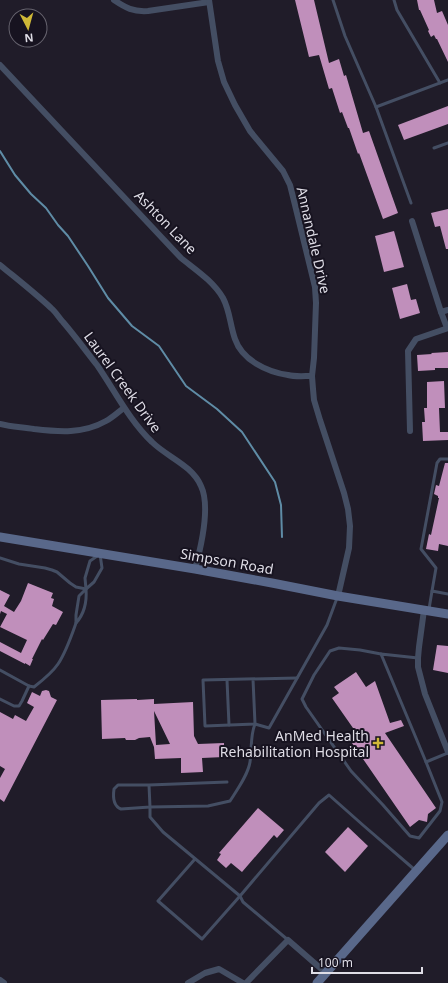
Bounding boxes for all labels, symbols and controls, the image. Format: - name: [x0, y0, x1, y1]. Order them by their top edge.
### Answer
- north arrow: [8, 8, 48, 48]
- text: N: [24, 31, 34, 46]
- street label: Annandale Drive: [292, 185, 336, 295]
- street label: Ashton Lane: [131, 186, 201, 258]
- street label: Laurel Creek Drive: [80, 328, 166, 436]
- street label: Simpson Road: [179, 543, 275, 579]
- place label: AnMed Health Rehabilitation Hospital: [220, 726, 369, 761]
- marker: AnMed Health Rehabilitation Hospital: [372, 737, 384, 749]
- scale bar: [312, 949, 422, 975]
- text: 100 m: [318, 954, 353, 971]

